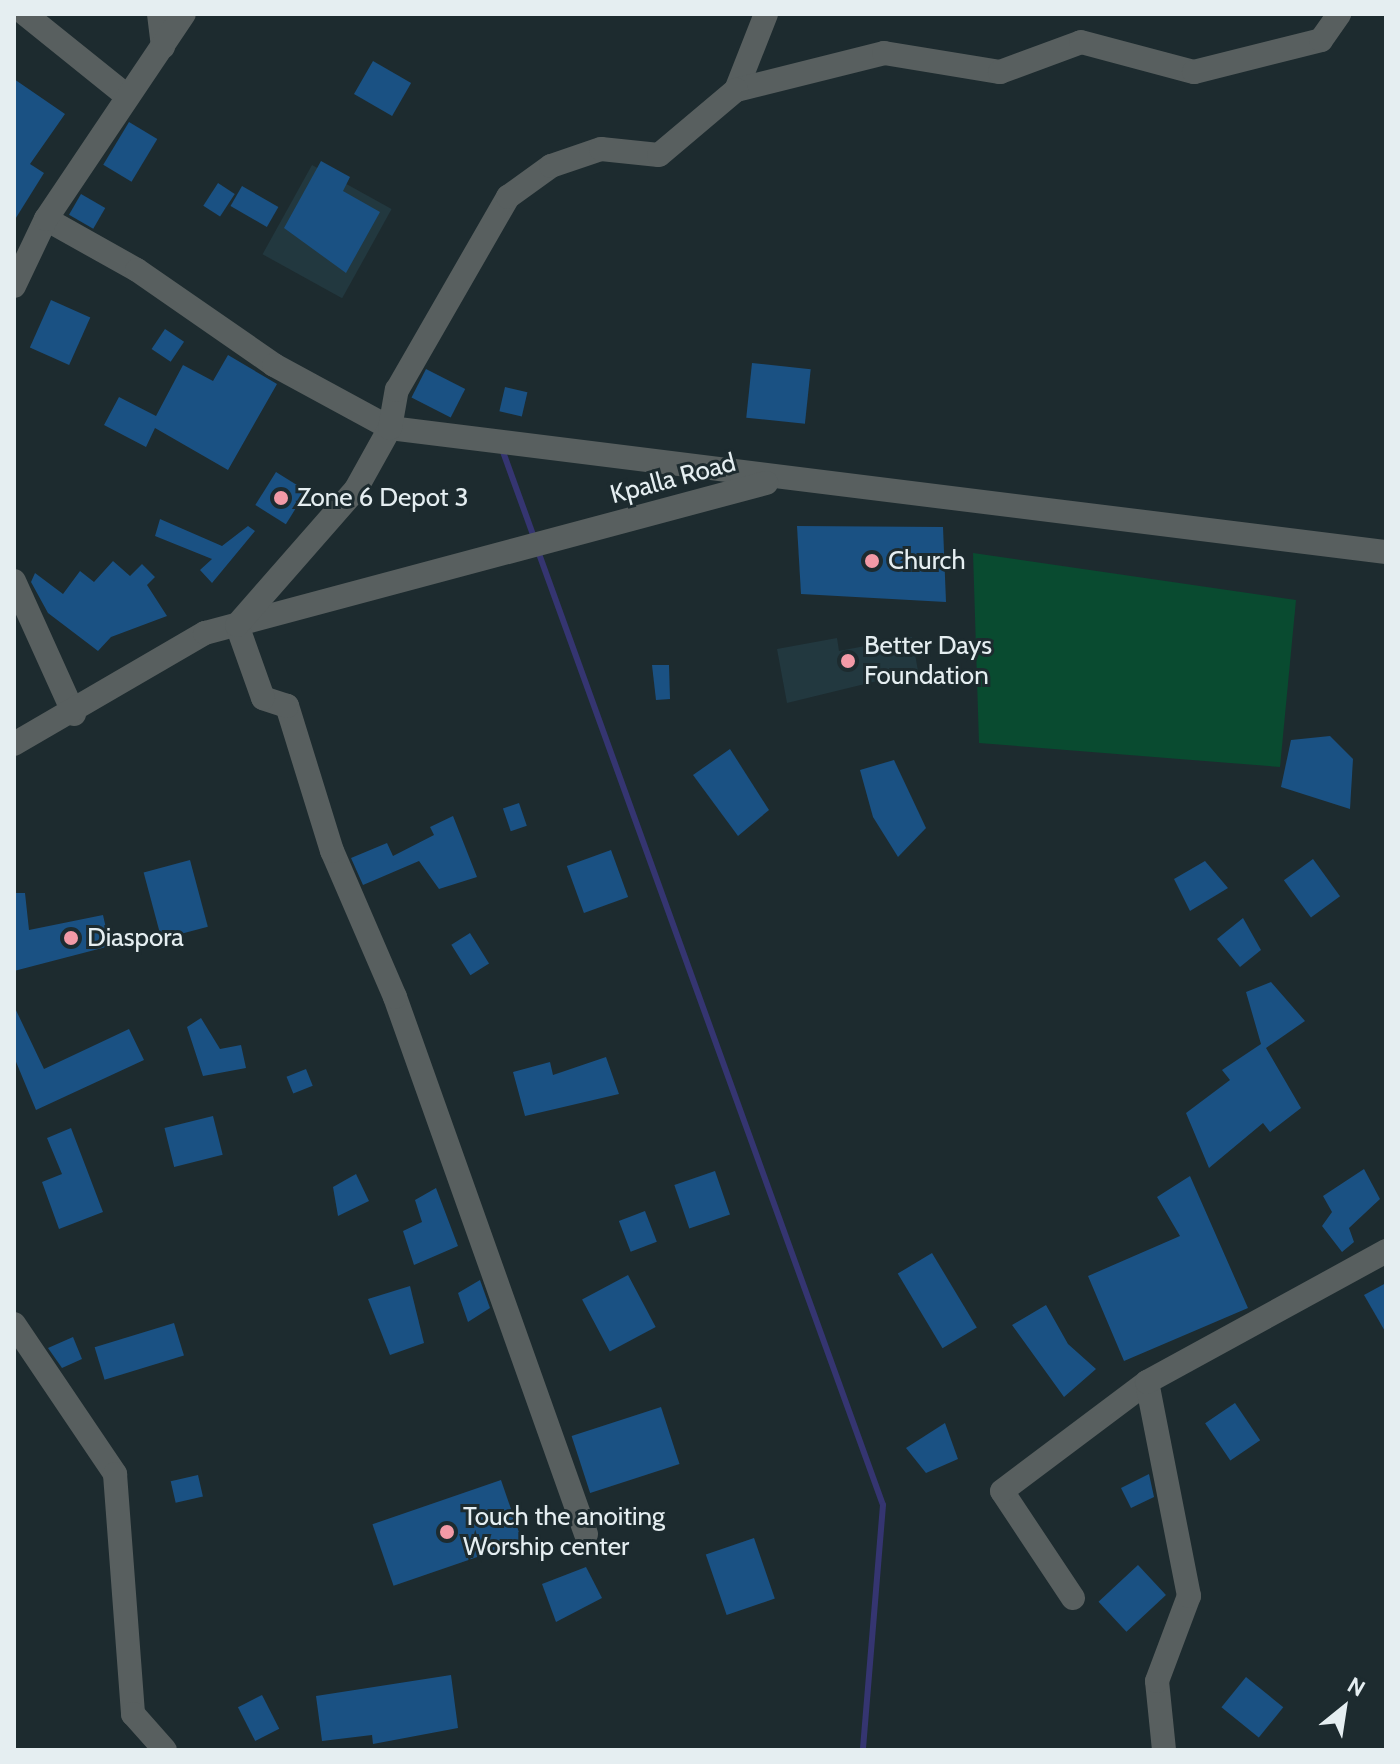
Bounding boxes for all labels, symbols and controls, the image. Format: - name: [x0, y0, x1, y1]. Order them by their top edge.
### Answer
- street label: Kpalla Road: [607, 447, 739, 511]
- place label: Zone 6 Depot 3: [297, 482, 468, 514]
- marker: Zone 6 Depot 3: [272, 489, 290, 507]
- place label: Church: [888, 545, 966, 577]
- marker: Church: [863, 552, 881, 570]
- place label: Better Days Foundation: [864, 630, 992, 692]
- marker: Better Days Foundation: [839, 652, 857, 670]
- place label: Diaspora: [87, 922, 184, 954]
- marker: Diaspora: [62, 929, 80, 947]
- place label: Touch the anoiting Worship center: [463, 1501, 665, 1562]
- marker: Touch the anoiting Worship center: [438, 1523, 456, 1541]
- north arrow: [1304, 1668, 1384, 1748]
- text: N: [1343, 1671, 1370, 1702]

